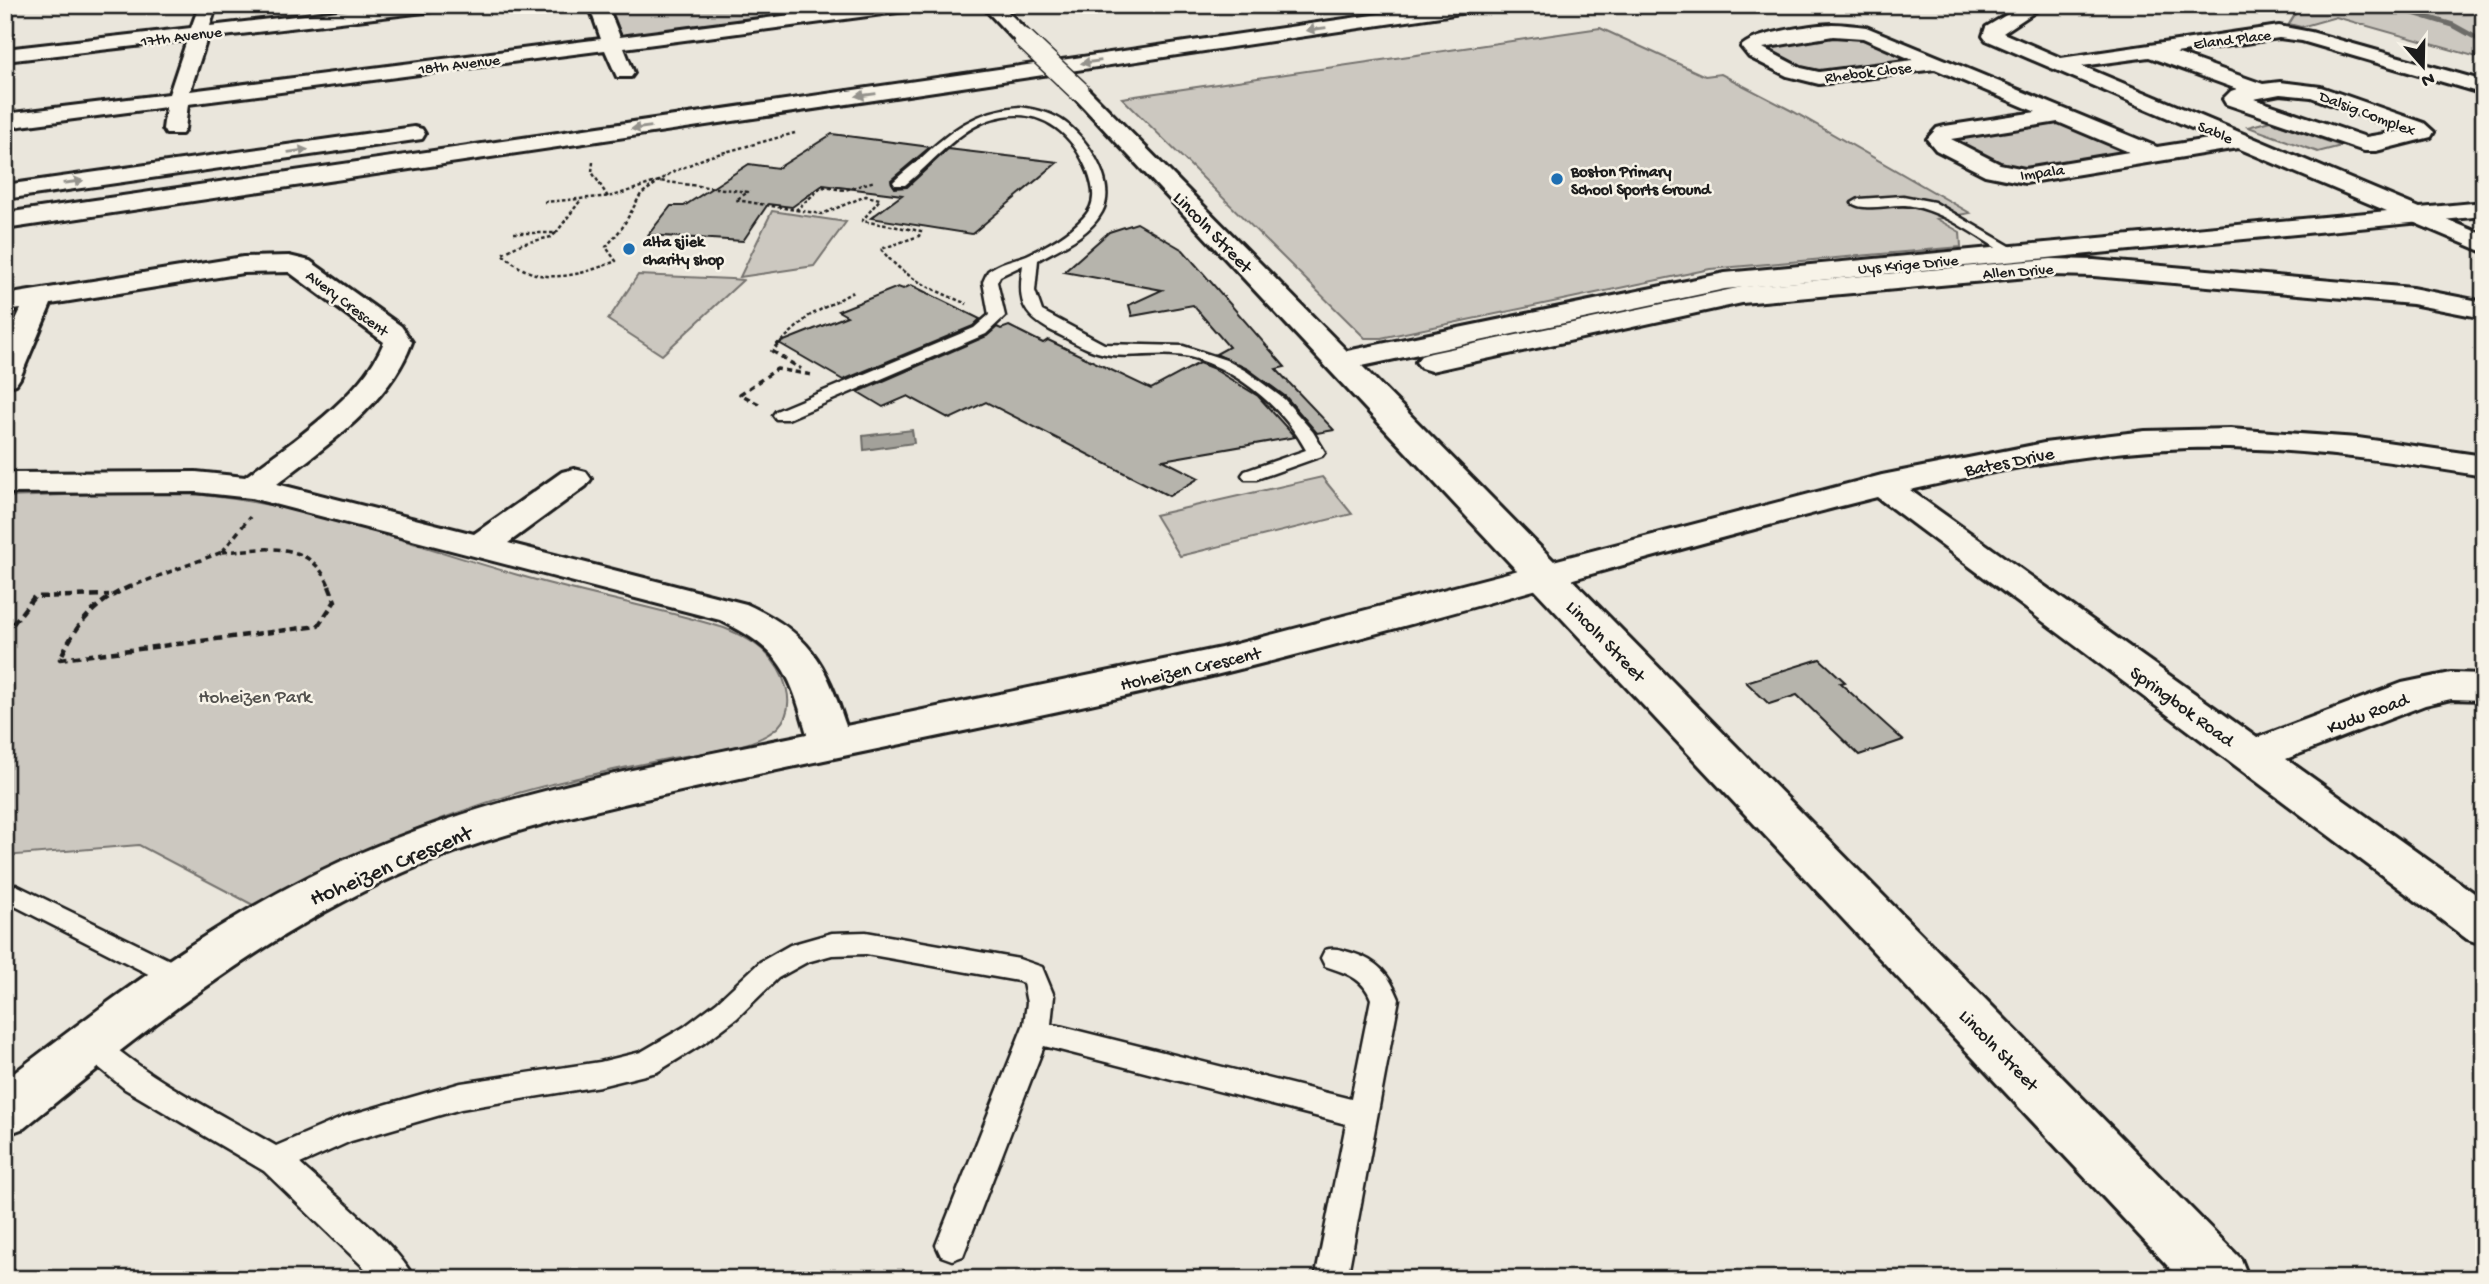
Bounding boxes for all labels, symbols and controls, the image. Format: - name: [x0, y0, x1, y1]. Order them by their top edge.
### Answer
- street label: 17th Avenue: [139, 24, 224, 53]
- one-way arrow: [1305, 24, 1327, 35]
- street label: Eland Place: [2193, 27, 2273, 56]
- north arrow: [2388, 32, 2458, 102]
- street label: 18th Avenue: [416, 52, 502, 81]
- one-way arrow: [1080, 57, 1102, 68]
- street label: Rhebok Close: [1824, 60, 1914, 89]
- text: N: [2418, 66, 2437, 92]
- street label: Dalsig Complex: [2315, 88, 2418, 143]
- one-way arrow: [855, 90, 877, 101]
- street label: Sable: [2194, 118, 2236, 150]
- one-way arrow: [630, 123, 652, 134]
- one-way arrow: [287, 145, 309, 156]
- street label: Impala: [2019, 162, 2067, 187]
- place label: Boston Primary School Sports Ground: [1570, 164, 1712, 201]
- marker: Boston Primary School Sports Ground: [1549, 171, 1565, 187]
- one-way arrow: [62, 177, 84, 188]
- street label: Lincoln Street: [1167, 188, 1258, 281]
- place label: alta sjiek charity shop: [642, 234, 724, 271]
- marker: alta sjiek charity shop: [621, 241, 637, 257]
- street label: Uys Krige Drive: [1857, 253, 1960, 280]
- street label: Allen Drive: [1982, 261, 2055, 285]
- street label: Avery Crescent: [301, 268, 392, 343]
- street label: Bates Drive: [1962, 443, 2057, 484]
- street label: Lincoln Street: [1560, 597, 1651, 690]
- street label: Hoheizen Crescent: [1118, 643, 1265, 698]
- street label: Springbok Road: [2124, 662, 2239, 754]
- park label: Hoheizen Park: [199, 687, 313, 710]
- street label: Kudu Road: [2324, 689, 2414, 741]
- street label: Hoheizen Crescent: [306, 820, 478, 914]
- street label: Lincoln Street: [1953, 1006, 2044, 1099]

